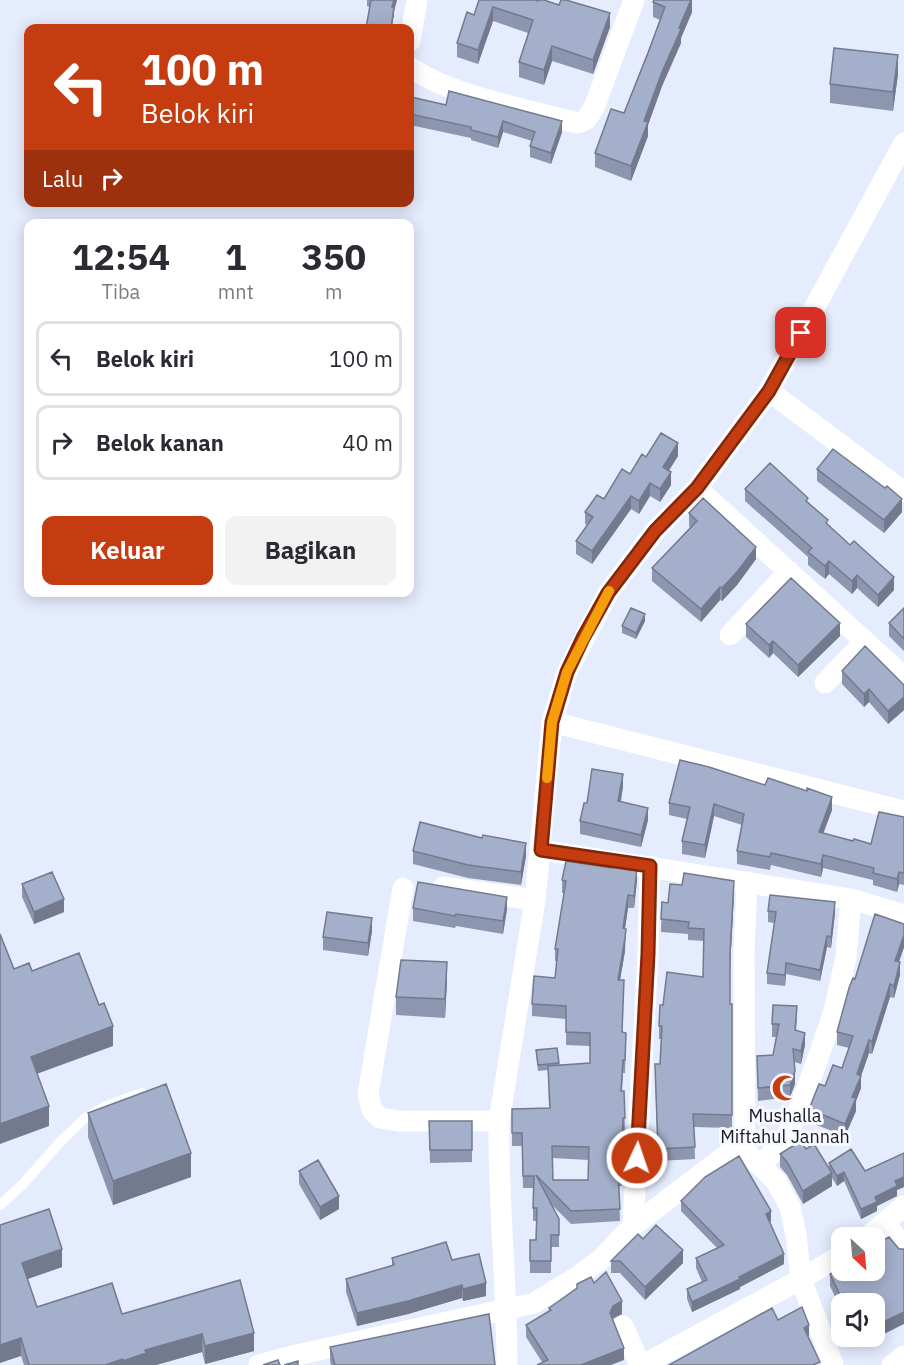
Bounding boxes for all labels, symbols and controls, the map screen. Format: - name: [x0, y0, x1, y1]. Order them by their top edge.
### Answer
- text: 100 m: [141, 42, 264, 97]
- icon: left: [42, 48, 120, 126]
- text: Belok kiri: [141, 95, 254, 130]
- icon: right: [95, 162, 128, 195]
- text: Lalu: [42, 164, 83, 193]
- text: 12:54: [72, 233, 170, 280]
- text: 1: [225, 233, 247, 280]
- text: 350: [301, 233, 366, 280]
- text: Tiba: [102, 278, 140, 305]
- text: mnt: [218, 278, 254, 305]
- text: m: [325, 278, 343, 305]
- pin: [775, 307, 826, 358]
- icon: arrive: [784, 316, 817, 349]
- icon: left: [45, 342, 78, 375]
- text: Belok kiri: [96, 344, 194, 373]
- text: 100 m: [329, 344, 393, 373]
- icon: right: [45, 426, 78, 459]
- text: Belok kanan: [96, 428, 224, 457]
- text: 40 m: [342, 428, 393, 457]
- button: Keluar: [42, 516, 213, 585]
- button: Bagikan: [225, 516, 396, 585]
- mosque icon: Mushalla Miftahul Jannah: [770, 1073, 800, 1103]
- place label: Mushalla Miftahul Jannah: [720, 1104, 850, 1148]
- position arrow: [605, 1126, 669, 1190]
- north arrow: [831, 1227, 885, 1281]
- map controls: [831, 1227, 885, 1347]
- button: sound: [831, 1293, 885, 1347]

